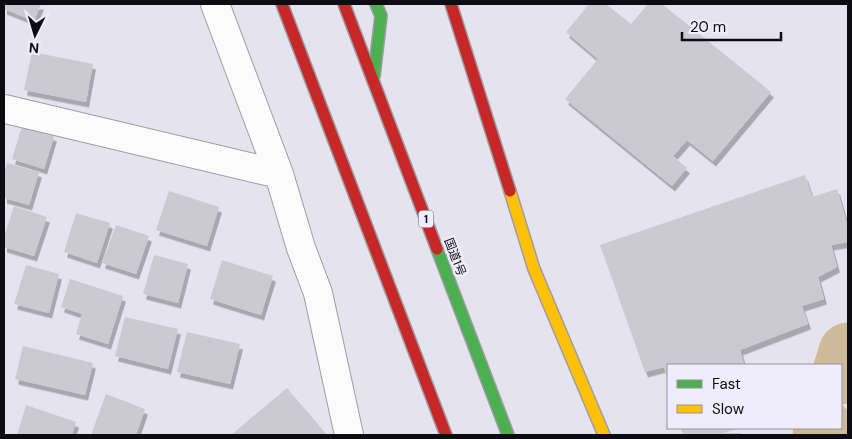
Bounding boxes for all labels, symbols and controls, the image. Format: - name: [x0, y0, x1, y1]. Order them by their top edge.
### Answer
- north arrow: [10, 10, 60, 60]
- scale bar: [682, 10, 781, 42]
- text: 20 m: [690, 17, 726, 37]
- text: N: [28, 39, 40, 57]
- road number: 1: [418, 210, 434, 228]
- street label: 国道1号: [440, 236, 470, 278]
- legend: [667, 364, 842, 429]
- text: Fast: [712, 374, 741, 394]
- text: Slow: [712, 399, 745, 419]

